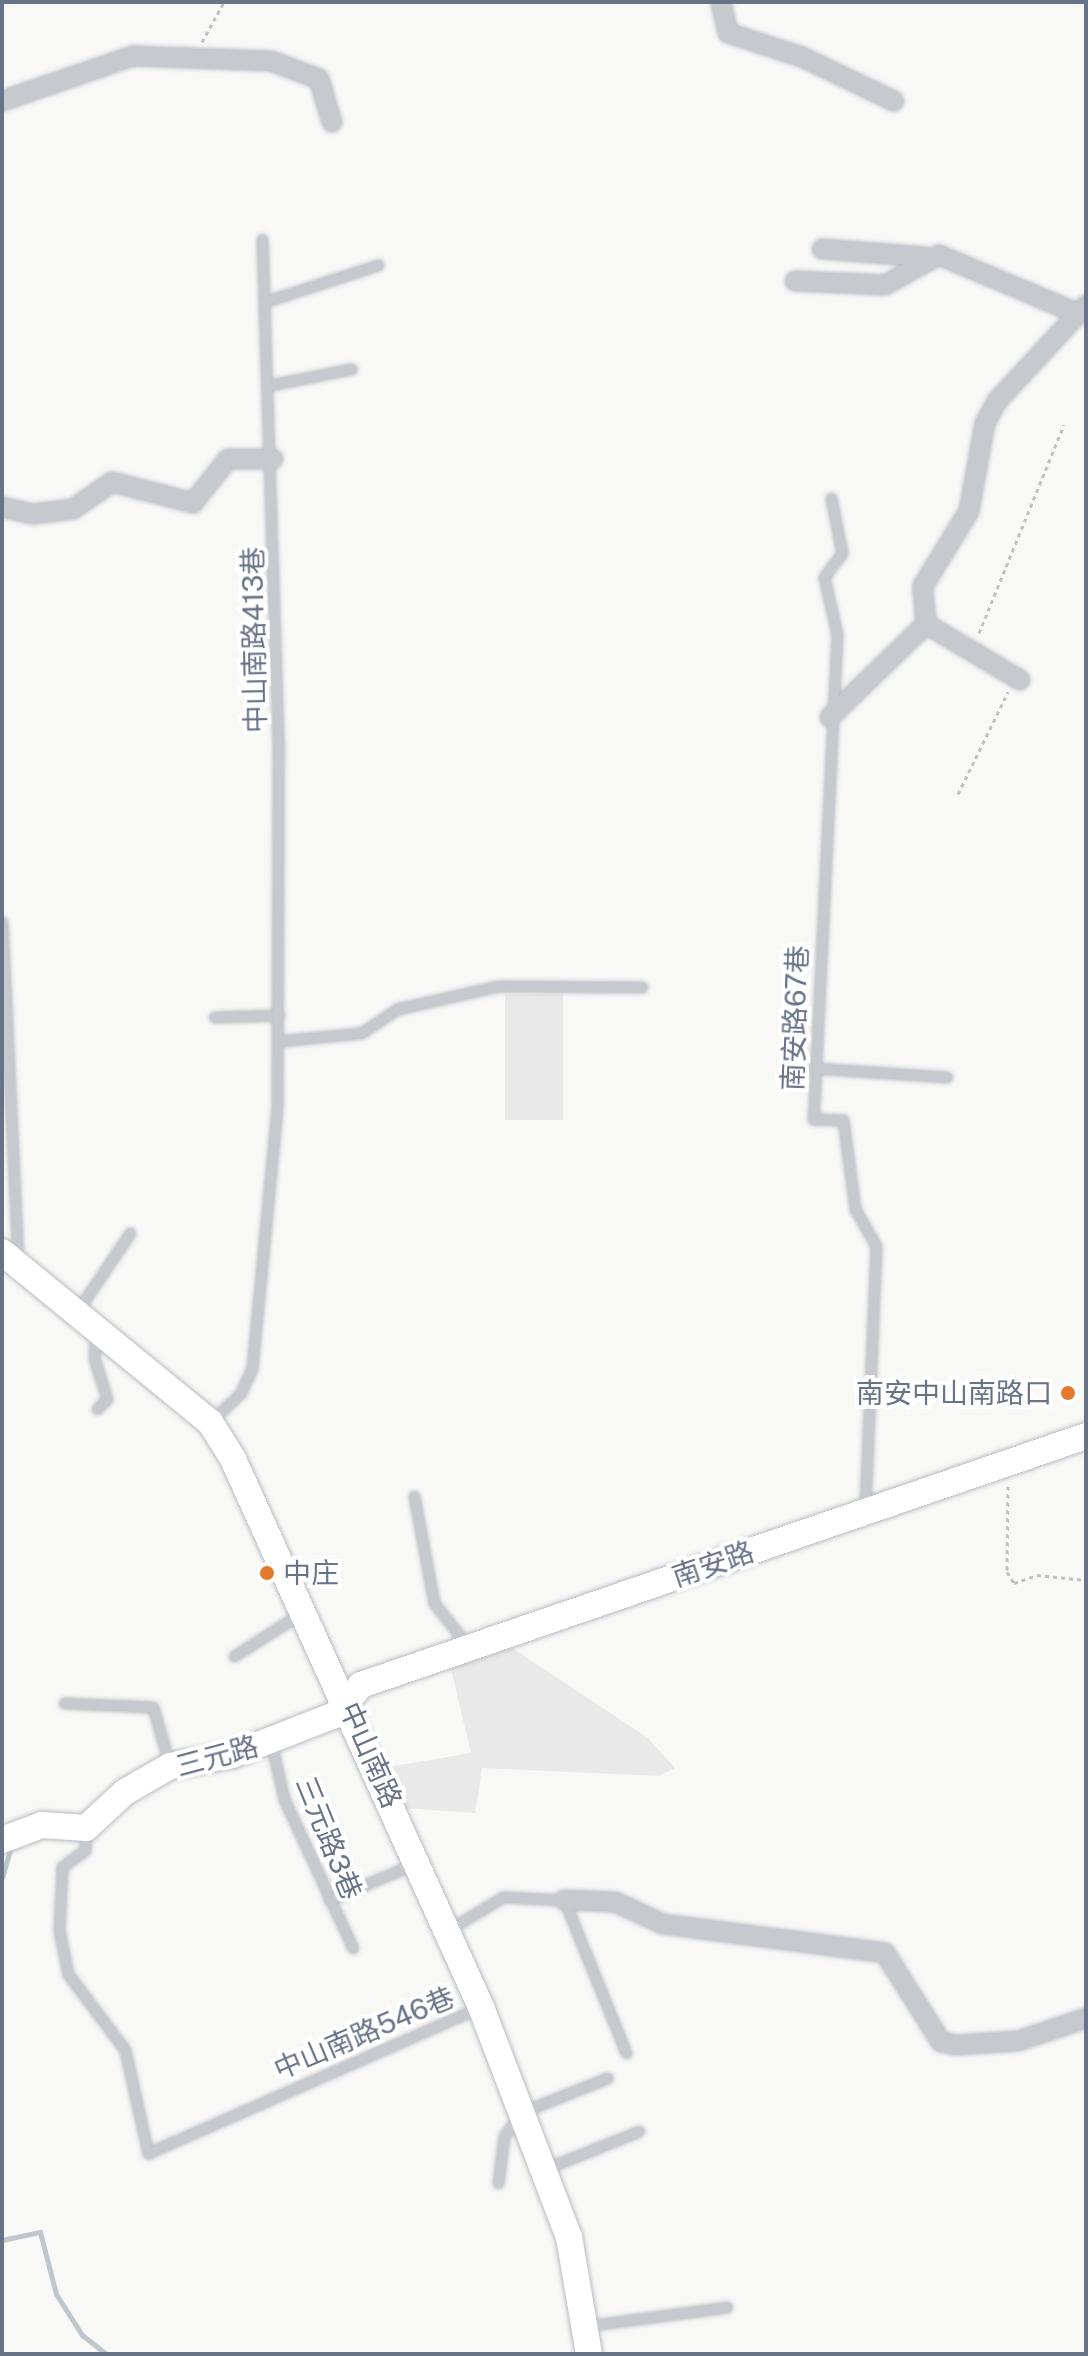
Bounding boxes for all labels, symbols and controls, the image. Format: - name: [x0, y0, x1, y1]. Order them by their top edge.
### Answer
- street label: 中山南路413巷: [236, 546, 272, 734]
- street label: 南安路67巷: [776, 945, 814, 1091]
- place label: 南安中山南路口: [856, 1376, 1052, 1410]
- marker: 南安中山南路口: [1059, 1384, 1077, 1402]
- street label: 南安路: [668, 1534, 758, 1594]
- place label: 中庄: [283, 1556, 339, 1590]
- marker: 中庄: [258, 1564, 276, 1582]
- street label: 中山南路: [333, 1697, 409, 1813]
- street label: 三元路: [172, 1729, 262, 1783]
- street label: 三元路3巷: [289, 1772, 369, 1904]
- street label: 中山南路546巷: [269, 1980, 459, 2086]

